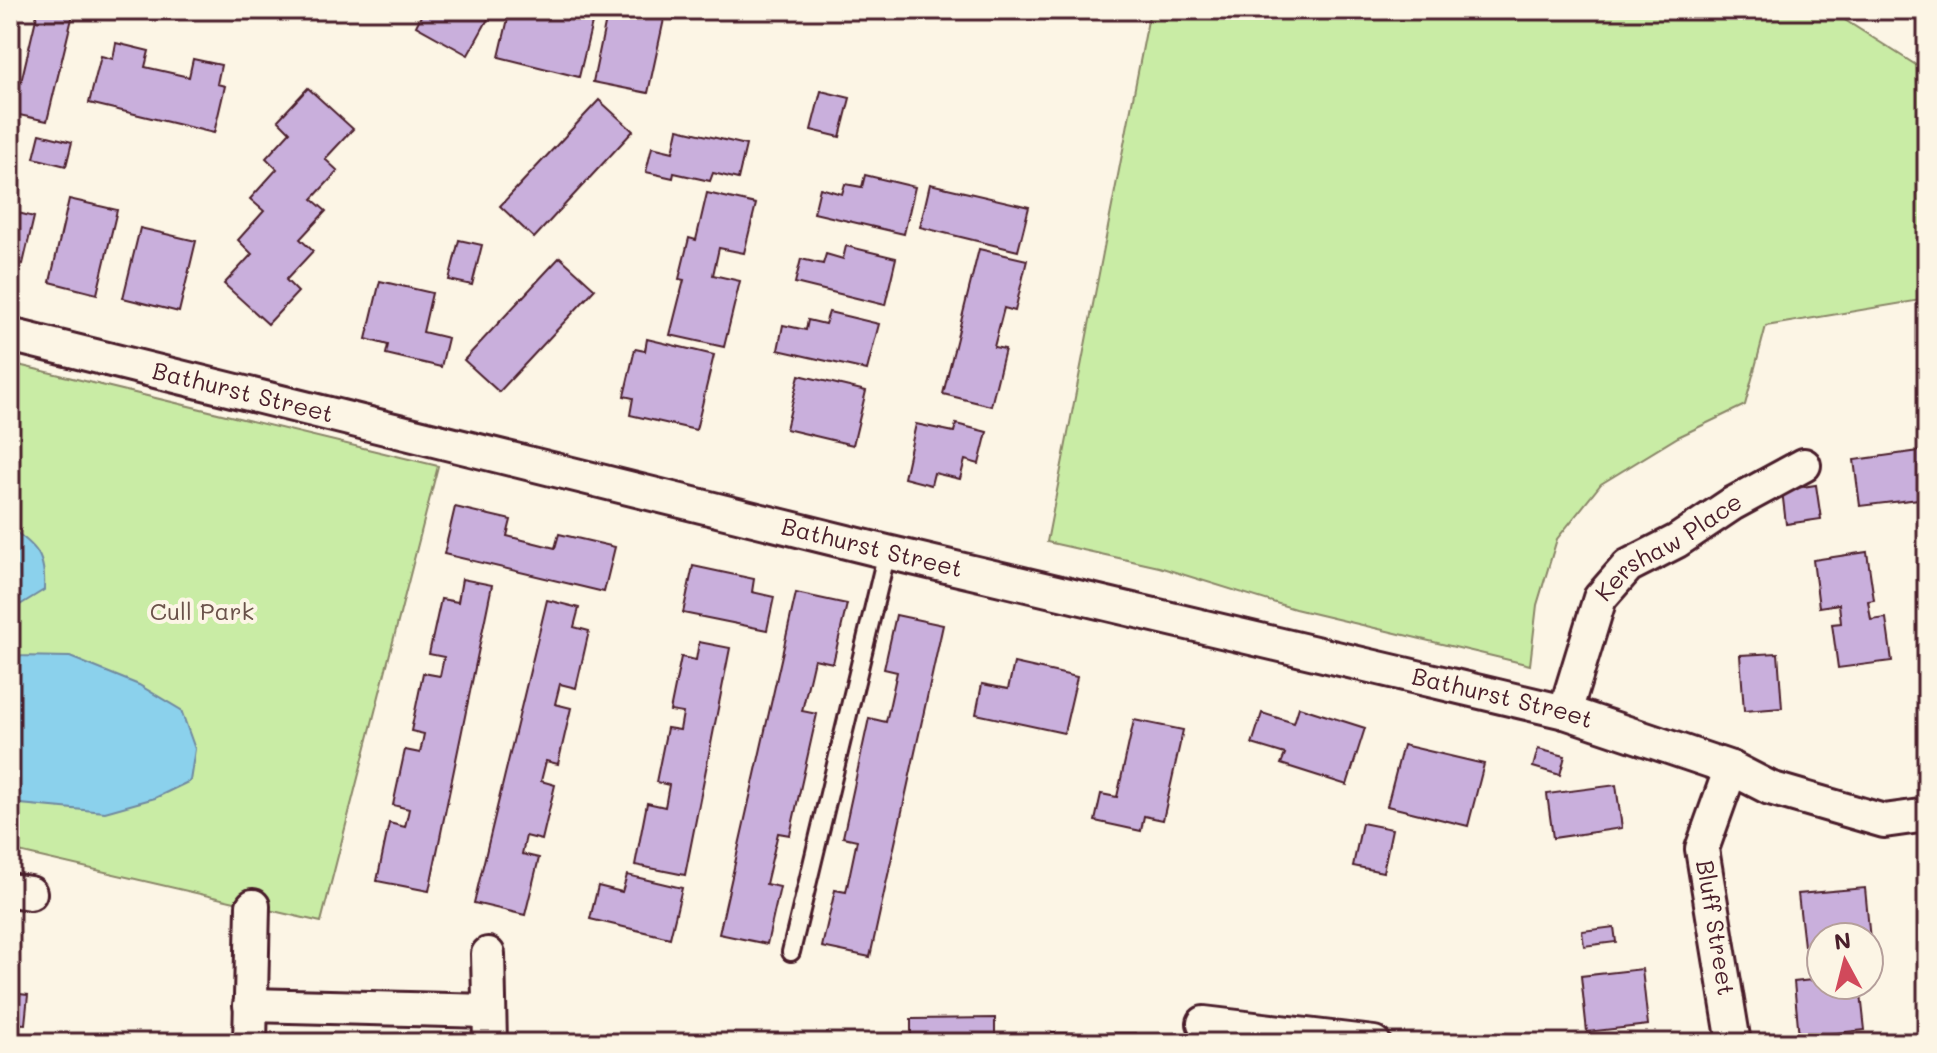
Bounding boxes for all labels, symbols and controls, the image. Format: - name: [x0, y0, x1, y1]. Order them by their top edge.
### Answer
- street label: Bathurst Street: [150, 354, 337, 429]
- street label: Kershaw Place: [1587, 485, 1747, 607]
- street label: Bathurst Street: [779, 510, 966, 583]
- park label: Cull Park: [150, 595, 254, 626]
- street label: Bathurst Street: [1409, 659, 1598, 734]
- street label: Bluff Street: [1690, 858, 1743, 998]
- north arrow: [1805, 921, 1885, 1001]
- text: N: [1832, 925, 1853, 956]

